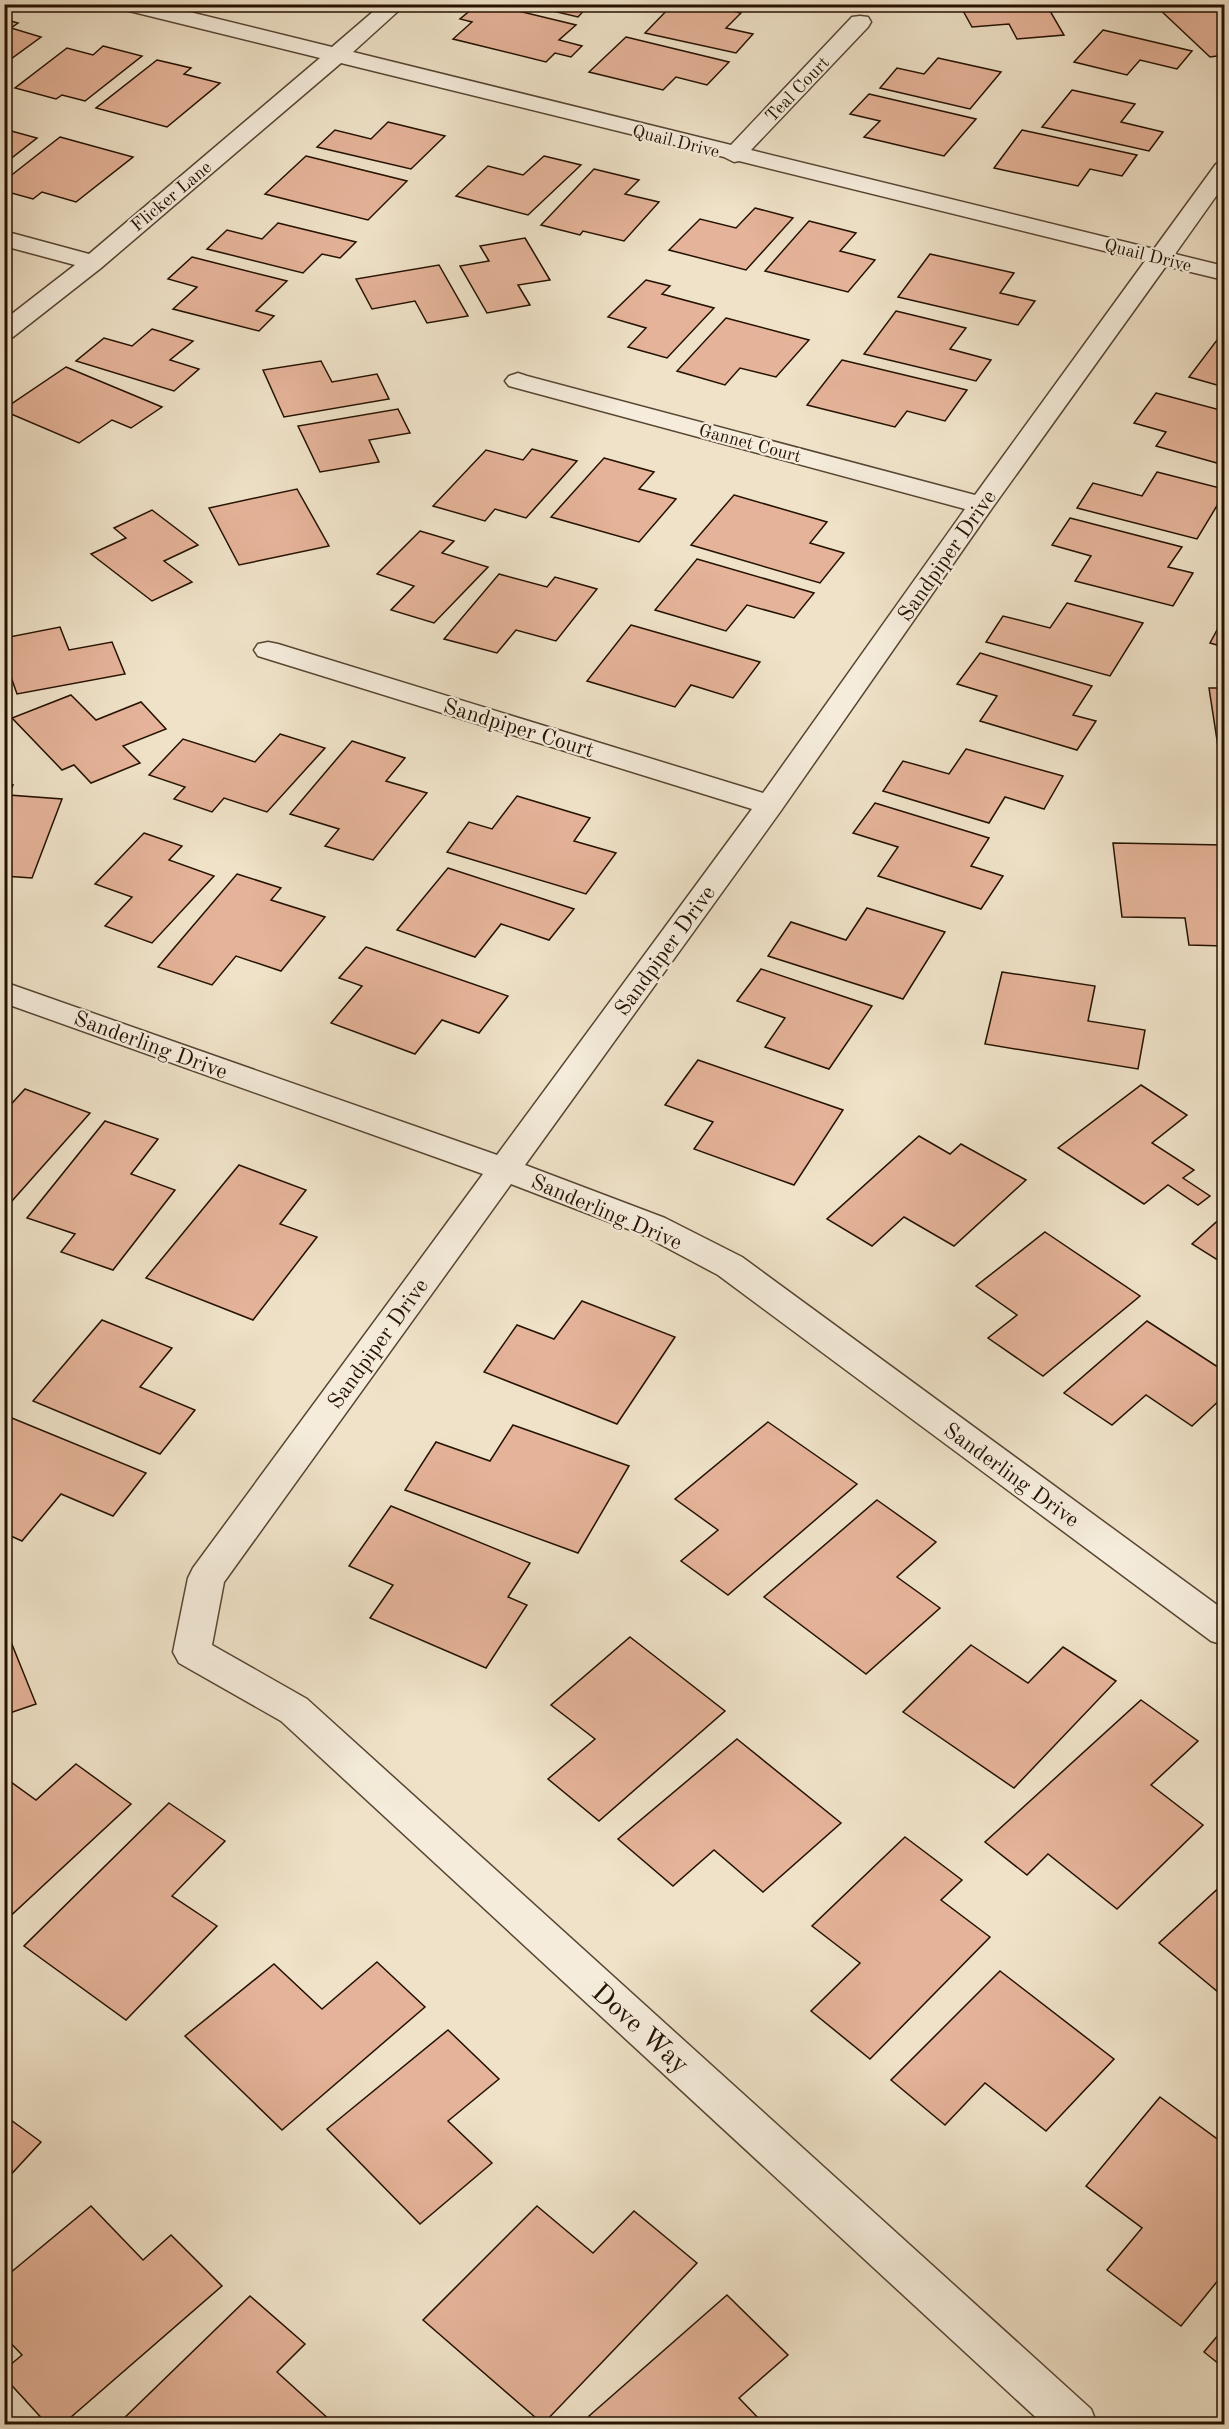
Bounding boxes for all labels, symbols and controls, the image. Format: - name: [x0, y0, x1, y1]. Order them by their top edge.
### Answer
- street label: Teal Court: [762, 54, 833, 126]
- street label: Quail Drive: [630, 122, 721, 161]
- street label: Flicker Lane: [128, 158, 215, 235]
- street label: Quail Drive: [1102, 236, 1193, 275]
- street label: Gannet Court: [697, 422, 803, 466]
- street label: Sandpiper Drive: [894, 486, 1001, 626]
- street label: Sandpiper Court: [441, 696, 596, 762]
- street label: Sandpiper Drive: [611, 882, 720, 1020]
- street label: Sanderling Drive: [71, 1008, 230, 1084]
- street label: Sanderling Drive: [528, 1171, 685, 1255]
- street label: Sandpiper Drive: [324, 1275, 433, 1413]
- street label: Sanderling Drive: [939, 1419, 1083, 1532]
- street label: Dove Way: [586, 1979, 694, 2079]

